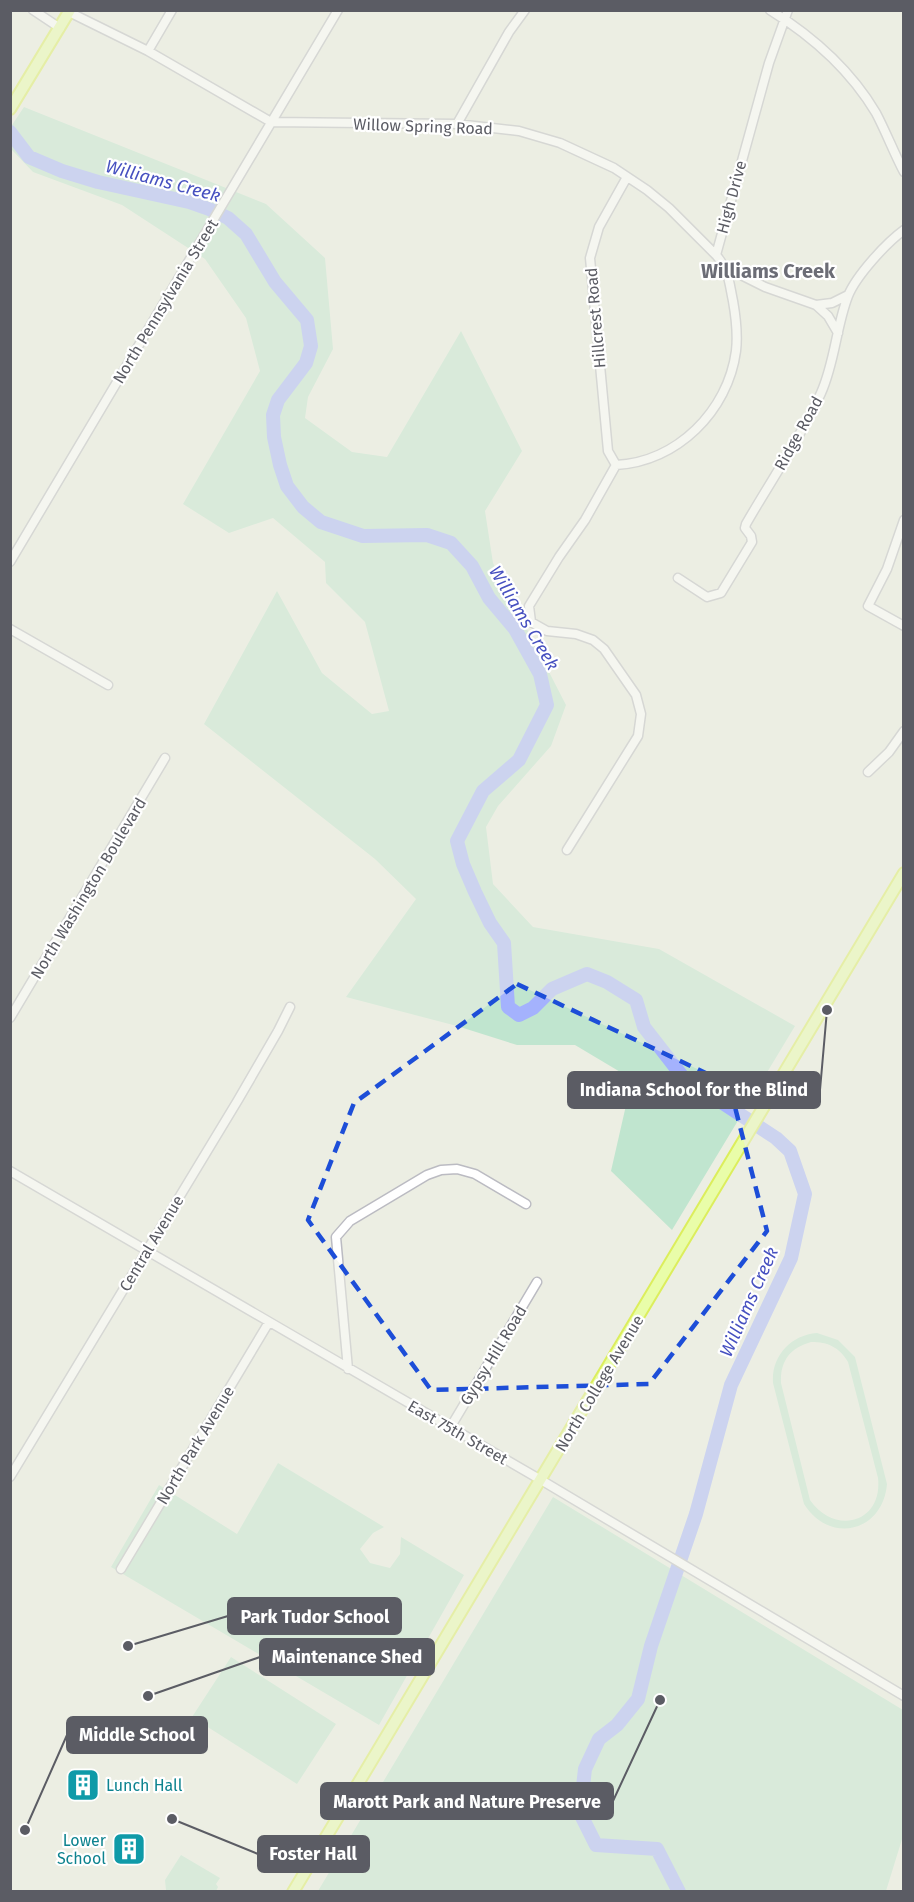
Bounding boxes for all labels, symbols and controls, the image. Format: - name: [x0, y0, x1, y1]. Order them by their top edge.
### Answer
- street label: Willow Spring Road: [353, 115, 493, 138]
- water label: Williams Creek: [103, 155, 223, 207]
- street label: High Drive: [713, 159, 750, 236]
- street label: North Pennsylvania Street: [109, 215, 222, 387]
- district label: Williams Creek: [701, 259, 836, 283]
- street label: Hillcrest Road: [582, 267, 609, 369]
- street label: Ridge Road: [770, 393, 827, 474]
- water label: Williams Creek: [484, 562, 564, 674]
- street label: North Washington Boulevard: [27, 794, 150, 982]
- callout: Indiana School for the Blind: [568, 1072, 820, 1108]
- text: Indiana School for the Blind: [580, 1079, 808, 1101]
- street label: Central Avenue: [115, 1192, 188, 1295]
- water label: Williams Creek: [715, 1243, 783, 1360]
- street label: Gypsy Hill Road: [456, 1302, 531, 1408]
- street label: North College Avenue: [551, 1312, 648, 1455]
- street label: North Park Avenue: [153, 1383, 238, 1508]
- street label: East 75th Street: [405, 1396, 511, 1469]
- callout: Park Tudor School: [228, 1598, 401, 1634]
- text: Park Tudor School: [241, 1606, 390, 1628]
- callout: Maintenance Shed: [260, 1639, 434, 1675]
- text: Maintenance Shed: [272, 1646, 422, 1668]
- callout: Middle School: [67, 1717, 207, 1753]
- text: Middle School: [79, 1724, 196, 1746]
- building icon: Lunch Hall: [65, 1767, 101, 1803]
- place label: Lunch Hall: [106, 1776, 183, 1795]
- callout: Marott Park and Nature Preserve: [321, 1783, 613, 1819]
- text: Marott Park and Nature Preserve: [333, 1791, 601, 1813]
- place label: Lower School: [57, 1831, 107, 1868]
- building icon: Lower School: [111, 1831, 147, 1867]
- callout: Foster Hall: [258, 1836, 369, 1872]
- text: Foster Hall: [269, 1843, 358, 1865]

